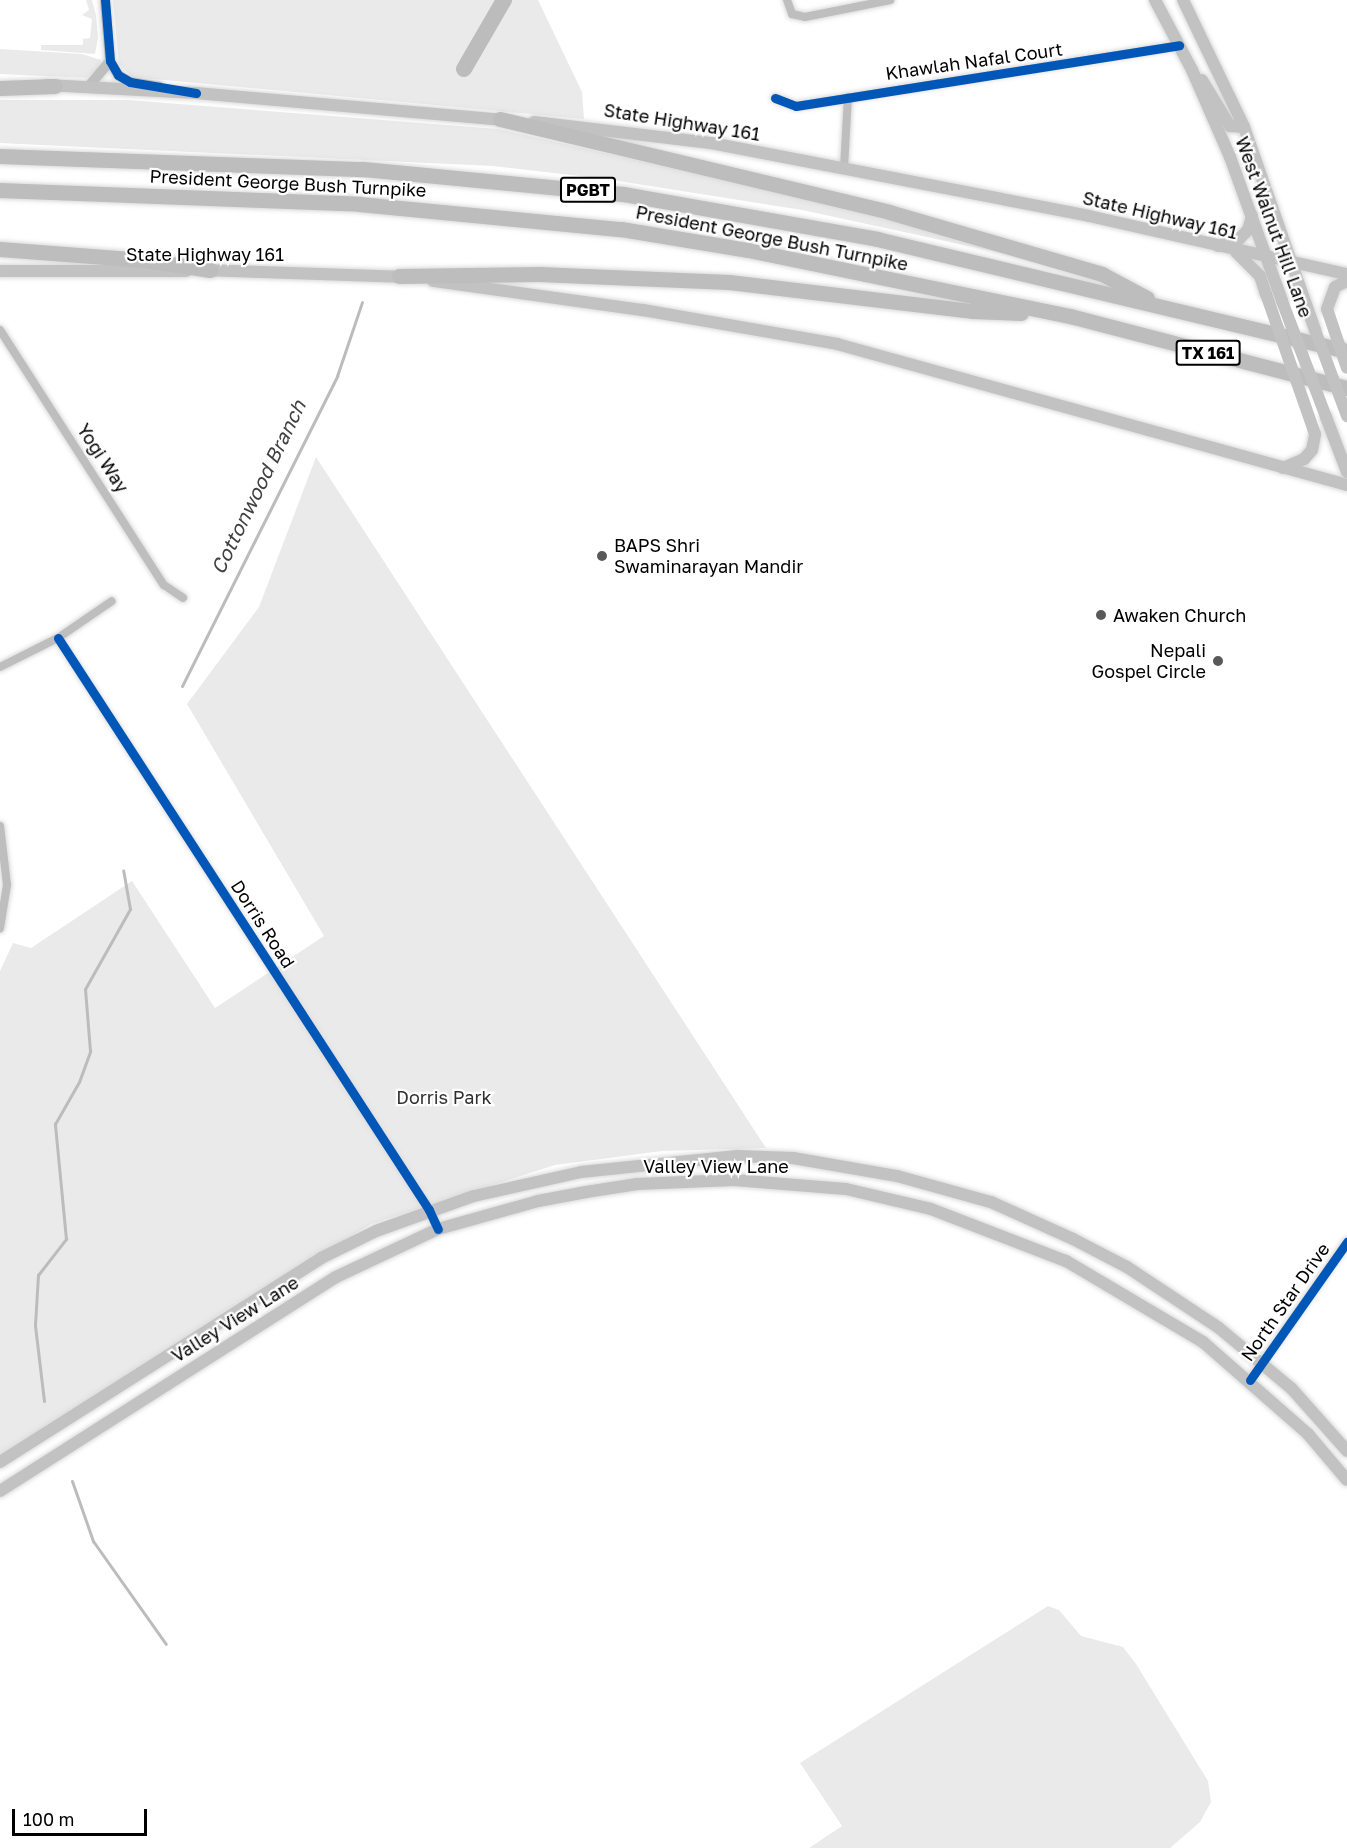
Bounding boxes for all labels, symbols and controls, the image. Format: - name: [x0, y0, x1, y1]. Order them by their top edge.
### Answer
- street label: Khawlah Nafal Court: [884, 38, 1064, 84]
- street label: State Highway 161: [602, 99, 762, 145]
- street label: West Walnut Hill Lane: [1231, 134, 1317, 320]
- street label: President George Bush Turnpike: [149, 165, 427, 201]
- road number: PGBT: [560, 177, 616, 203]
- street label: State Highway 161: [1081, 187, 1239, 243]
- street label: President George Bush Turnpike: [634, 201, 910, 275]
- street label: State Highway 161: [126, 243, 284, 265]
- road number: TX 161: [1175, 340, 1241, 366]
- water label: Cottonwood Branch: [205, 396, 311, 578]
- street label: Yogi Way: [73, 420, 133, 496]
- place label: BAPS Shri Swaminarayan Mandir: [614, 535, 803, 578]
- marker: BAPS Shri Swaminarayan Mandir: [595, 549, 609, 563]
- place label: Awaken Church: [1113, 604, 1246, 626]
- marker: Awaken Church: [1094, 608, 1108, 622]
- place label: Nepali Gospel Circle: [1091, 640, 1206, 682]
- marker: Nepali Gospel Circle: [1211, 654, 1225, 668]
- street label: Dorris Road: [227, 876, 299, 972]
- park label: Dorris Park: [396, 1086, 492, 1108]
- street label: Valley View Lane: [643, 1155, 789, 1177]
- street label: North Star Drive: [1236, 1239, 1334, 1365]
- street label: Valley View Lane: [168, 1271, 302, 1367]
- scale bar: [15, 1797, 150, 1835]
- text: 100 m: [23, 1808, 74, 1830]

